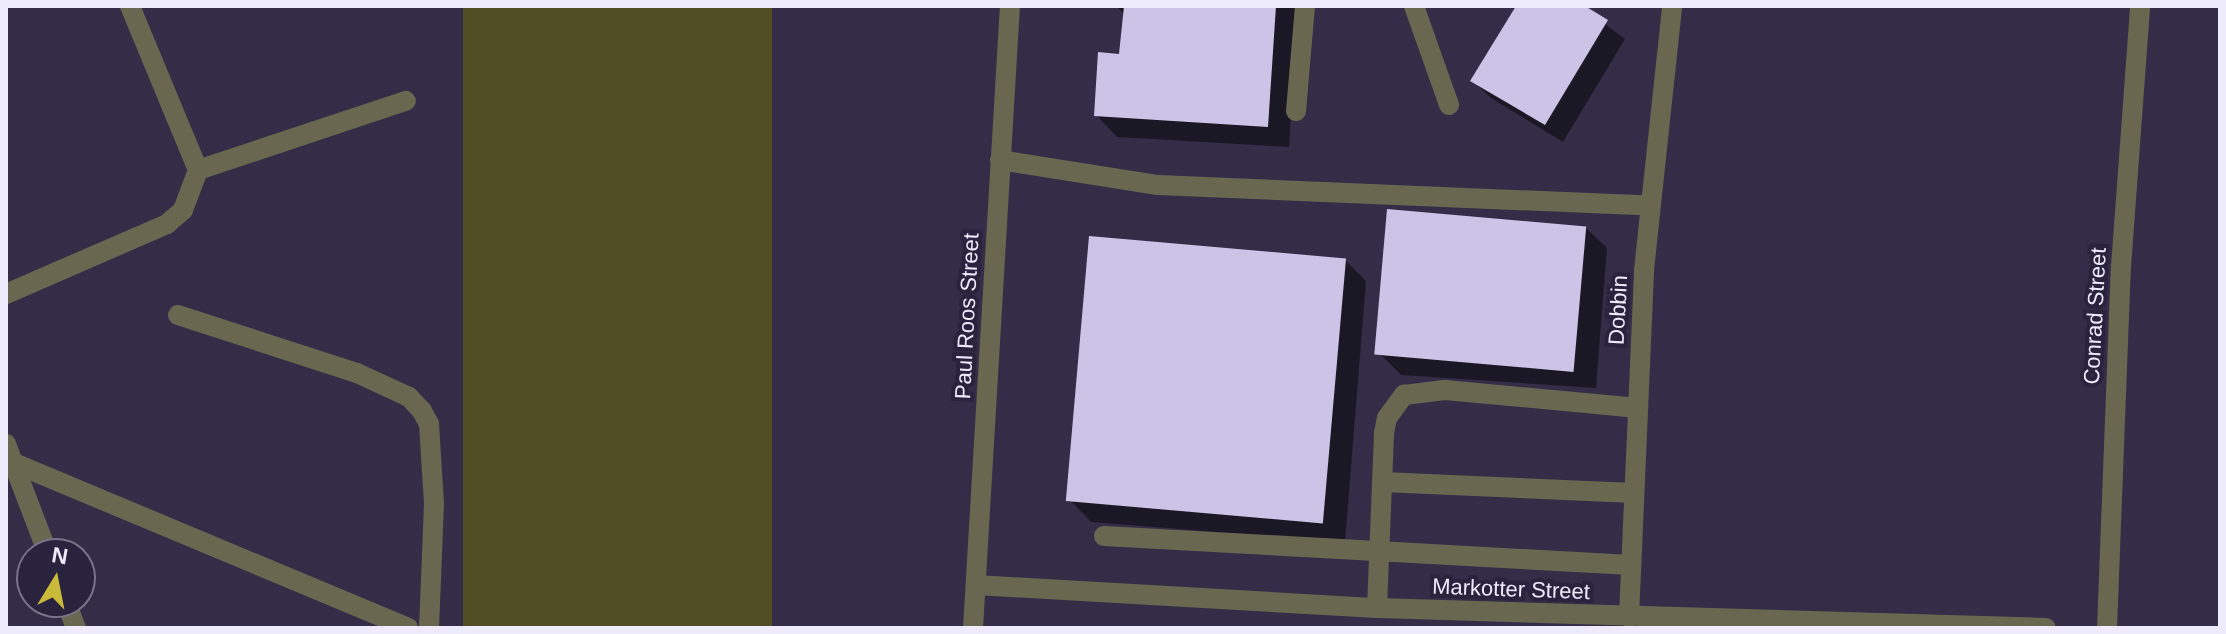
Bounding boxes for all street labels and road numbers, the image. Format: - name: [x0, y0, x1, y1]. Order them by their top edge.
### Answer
- street label: Paul Roos Street: [949, 232, 985, 400]
- street label: Conrad Street: [2078, 247, 2112, 385]
- street label: Dobbin: [1603, 274, 1633, 346]
- street label: Markotter Street: [1432, 573, 1590, 605]

